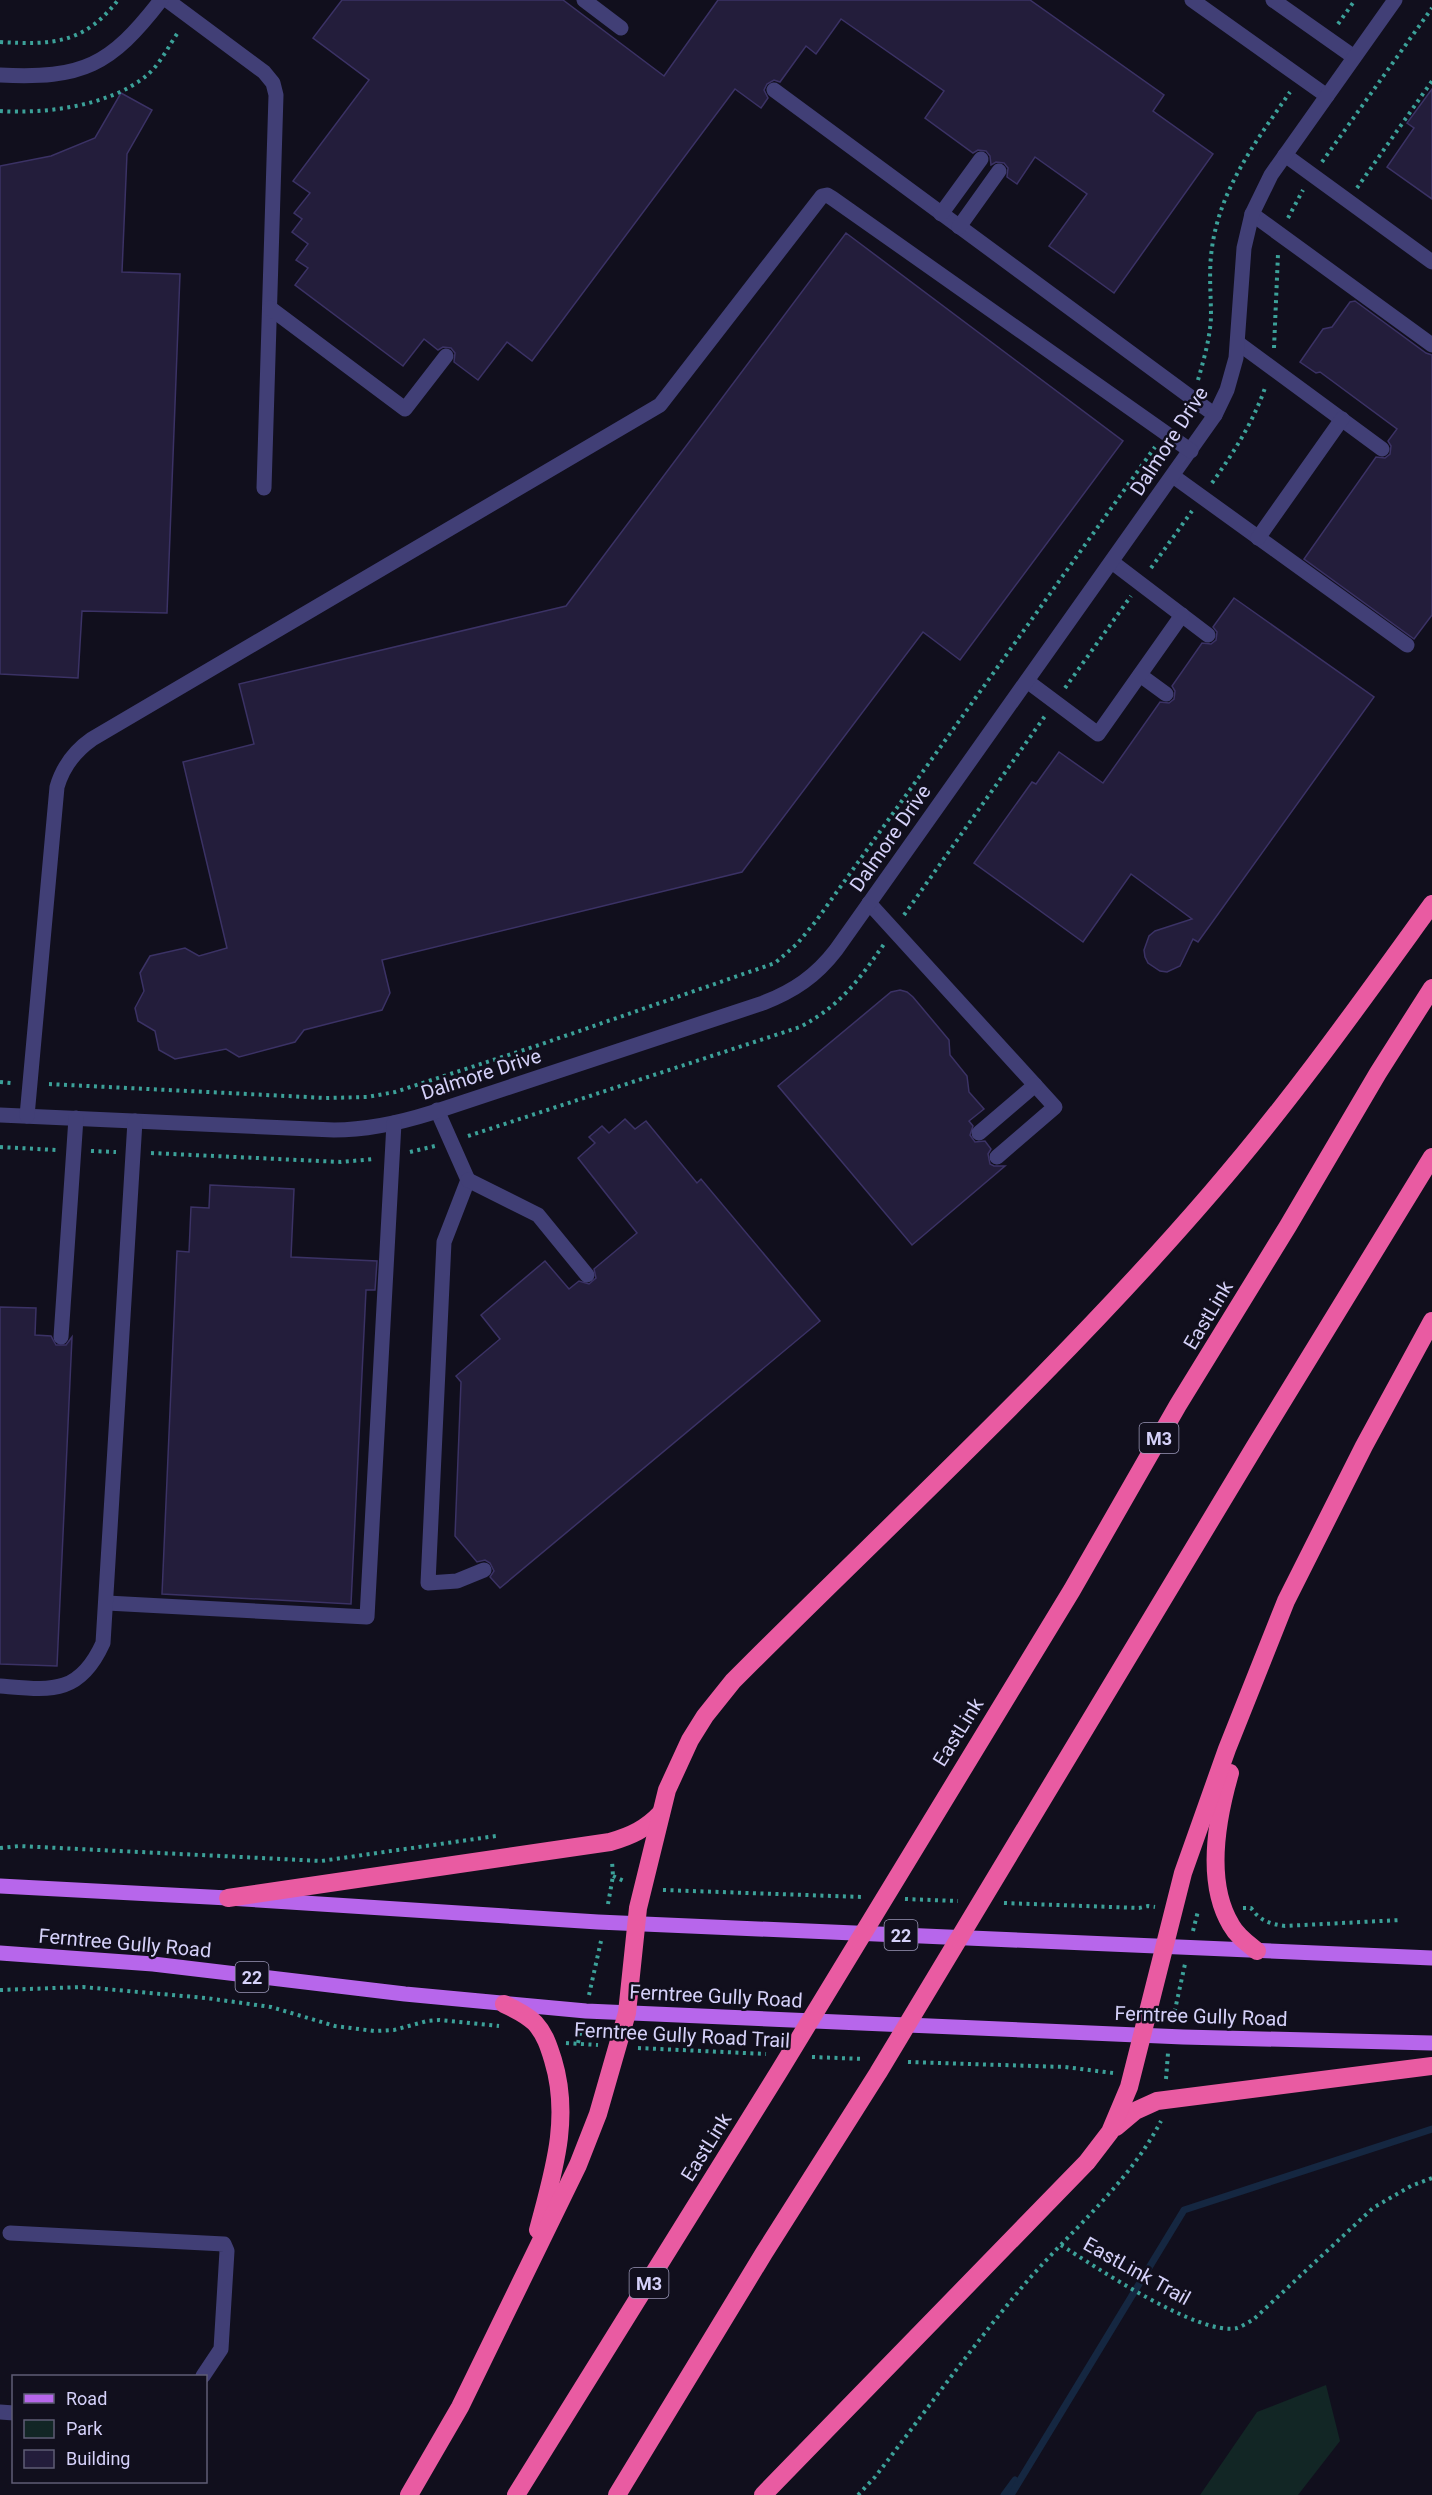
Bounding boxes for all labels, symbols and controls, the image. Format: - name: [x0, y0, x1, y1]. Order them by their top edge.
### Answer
- street label: Dalmore Drive: [1125, 382, 1213, 500]
- street label: Dalmore Drive: [844, 780, 936, 896]
- street label: Dalmore Drive: [418, 1043, 544, 1105]
- street label: EastLink: [1178, 1276, 1238, 1354]
- road number: M3: [1140, 1423, 1178, 1453]
- street label: EastLink: [928, 1693, 989, 1771]
- road number: 22: [884, 1920, 918, 1950]
- street label: Ferntree Gully Road: [38, 1923, 212, 1963]
- road number: 22: [236, 1962, 268, 1992]
- street label: Ferntree Gully Road: [629, 1979, 803, 2013]
- street label: Ferntree Gully Road: [1114, 2001, 1288, 2031]
- street label: Ferntree Gully Road Trail: [573, 2017, 791, 2053]
- street label: EastLink: [676, 2108, 737, 2186]
- street label: EastLink Trail: [1079, 2232, 1195, 2310]
- road number: M3: [630, 2268, 668, 2298]
- legend: [12, 2375, 207, 2483]
- text: Road: [66, 2388, 107, 2409]
- text: Park: [66, 2418, 103, 2439]
- text: Building: [66, 2448, 130, 2469]

